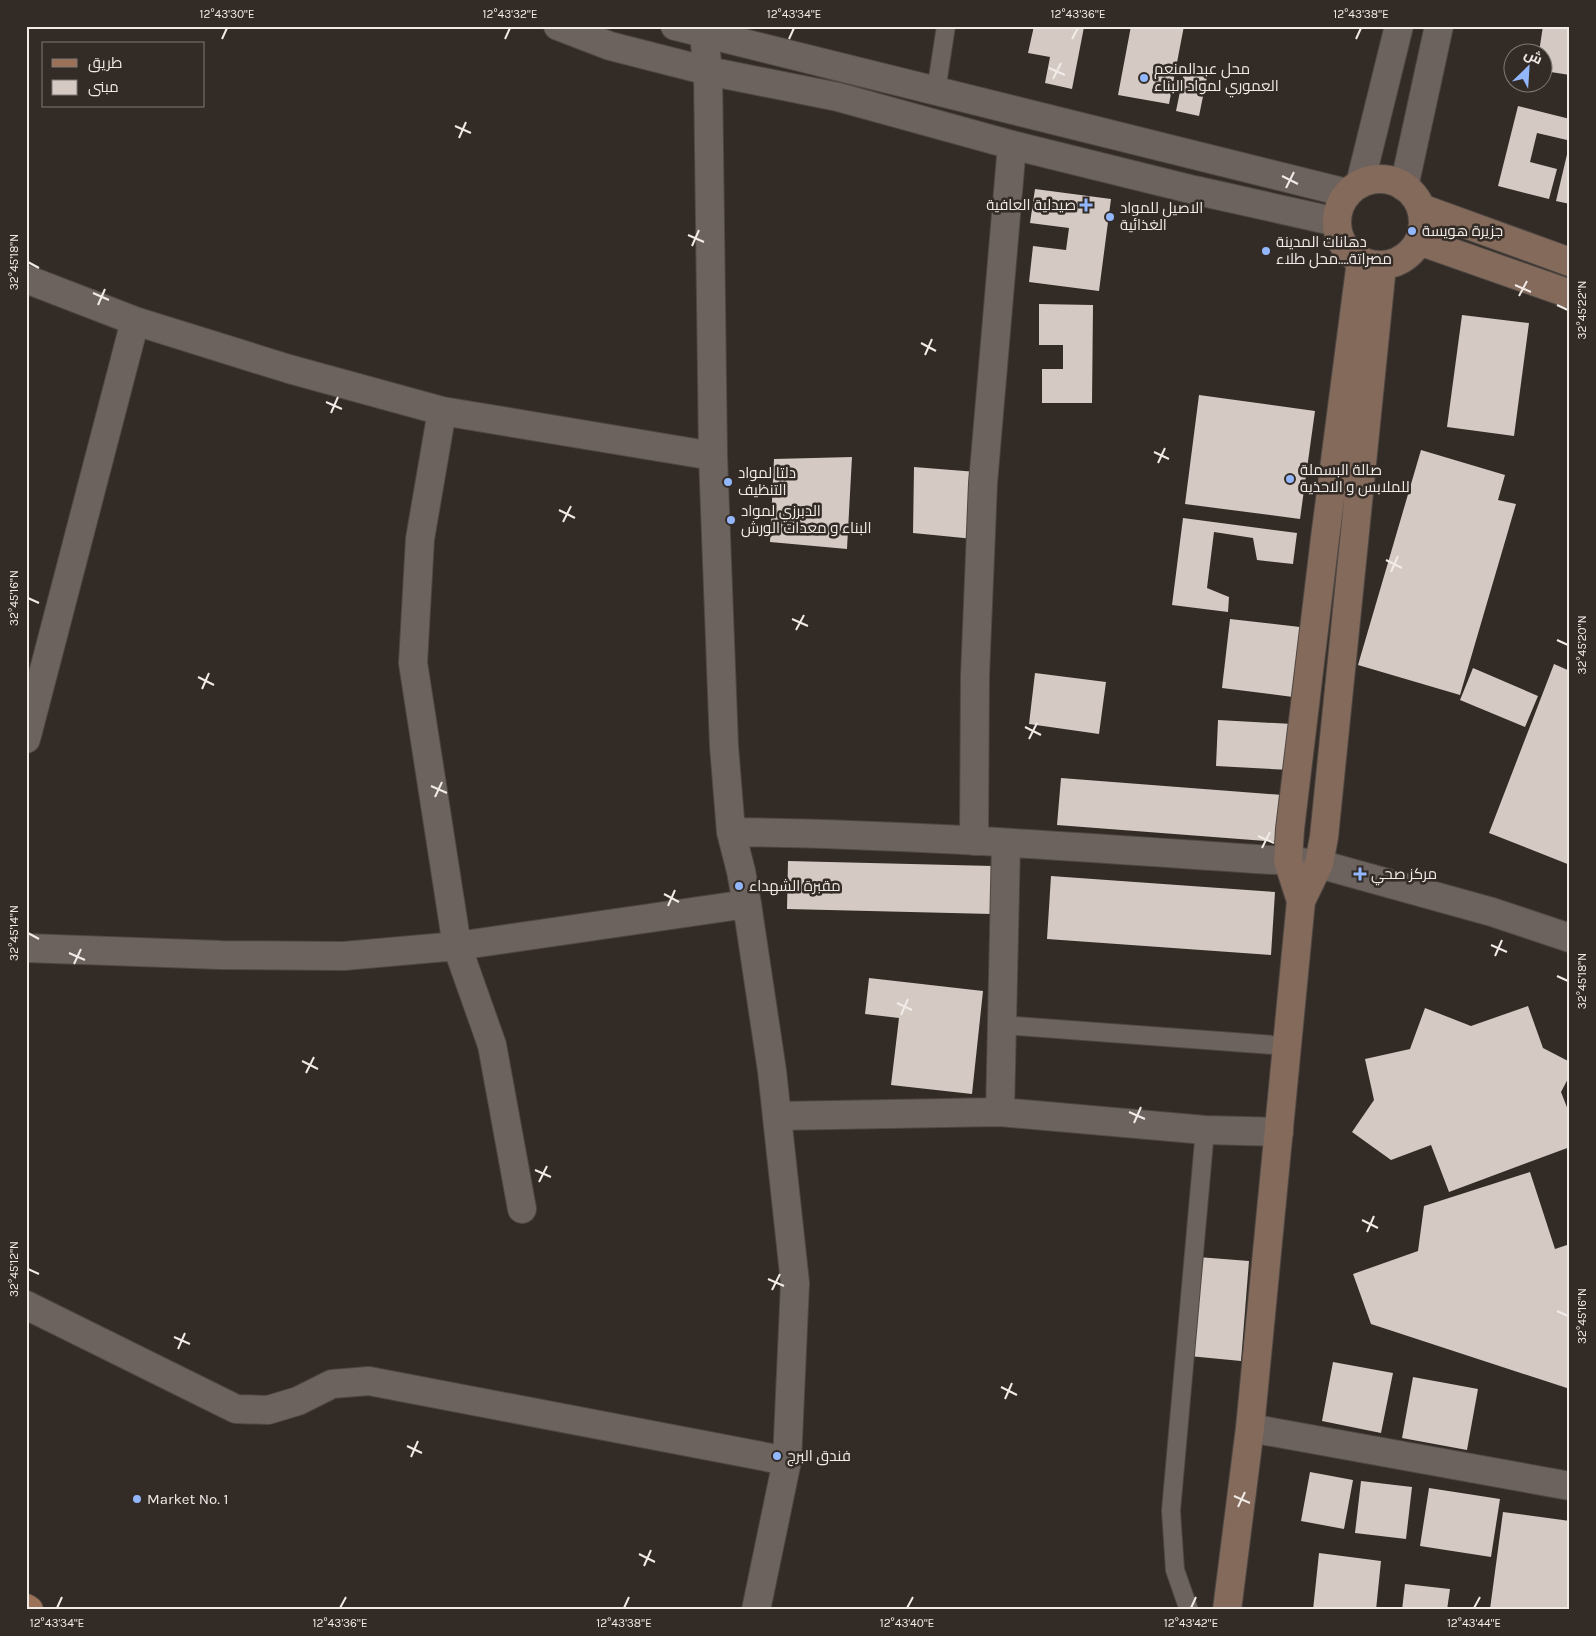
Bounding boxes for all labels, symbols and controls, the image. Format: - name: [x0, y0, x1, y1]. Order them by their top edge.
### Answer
- text: 12°43'30"E: [199, 7, 255, 21]
- text: 12°43'32"E: [483, 7, 537, 21]
- text: 12°43'34"E: [767, 7, 821, 21]
- text: 12°43'36"E: [1051, 7, 1105, 21]
- text: 12°43'38"E: [1333, 7, 1389, 21]
- legend: [42, 42, 205, 108]
- north arrow: [1504, 42, 1554, 92]
- text: ش: [1522, 45, 1545, 68]
- text: طريق: [88, 54, 122, 73]
- place label: محل عبدالمنعم العموري لمواد البناء: [1154, 60, 1279, 98]
- marker: محل عبدالمنعم العموري لمواد البناء: [1138, 72, 1150, 84]
- text: مبنى: [88, 78, 119, 97]
- place label: صيدلية العافية: [986, 196, 1076, 214]
- marker: صيدلية العافية: [1080, 199, 1092, 211]
- place label: الاصيل للمواد الغذائية: [1120, 199, 1203, 234]
- marker: الاصيل للمواد الغذائية: [1104, 211, 1116, 223]
- place label: جزيرة هويسة: [1422, 222, 1503, 240]
- marker: جزيرة هويسة: [1406, 225, 1418, 237]
- place label: دهانات المدينة مصراتة....محل طلاء: [1276, 233, 1392, 269]
- text: 32°45'18"N: [7, 234, 21, 290]
- marker: دهانات المدينة مصراتة....محل طلاء: [1260, 245, 1272, 257]
- text: 32°45'22"N: [1575, 281, 1589, 340]
- place label: صالة البسملة للملابس و الاحذية: [1300, 461, 1410, 497]
- place label: دلتا لمواد التنظيف: [738, 464, 796, 499]
- marker: صالة البسملة للملابس و الاحذية: [1284, 473, 1296, 485]
- marker: دلتا لمواد التنظيف: [722, 476, 734, 488]
- place label: الدبرزي لمواد البناء و معدات الورش: [741, 502, 871, 538]
- marker: الدبرزي لمواد البناء و معدات الورش: [725, 514, 737, 526]
- text: 32°45'16"N: [7, 570, 21, 626]
- text: 32°45'20"N: [1575, 615, 1589, 675]
- place label: مركز صحي: [1371, 865, 1437, 886]
- marker: مركز صحي: [1353, 867, 1367, 881]
- place label: مقبرة الشهداء: [749, 877, 841, 896]
- marker: مقبرة الشهداء: [733, 880, 745, 892]
- text: 32°45'14"N: [7, 905, 21, 961]
- text: 32°45'18"N: [1575, 953, 1589, 1009]
- text: 32°45'12"N: [7, 1241, 21, 1297]
- text: 32°45'16"N: [1575, 1288, 1589, 1344]
- place label: فندق البرج: [787, 1447, 851, 1467]
- marker: فندق البرج: [771, 1450, 783, 1462]
- place label: Market No. 1: [147, 1490, 228, 1508]
- marker: Market No. 1: [131, 1493, 143, 1505]
- text: 12°43'34"E: [30, 1616, 84, 1630]
- text: 12°43'36"E: [313, 1616, 367, 1630]
- text: 12°43'38"E: [596, 1616, 652, 1630]
- text: 12°43'40"E: [880, 1616, 934, 1630]
- text: 12°43'42"E: [1164, 1616, 1218, 1630]
- text: 12°43'44"E: [1447, 1616, 1501, 1630]

